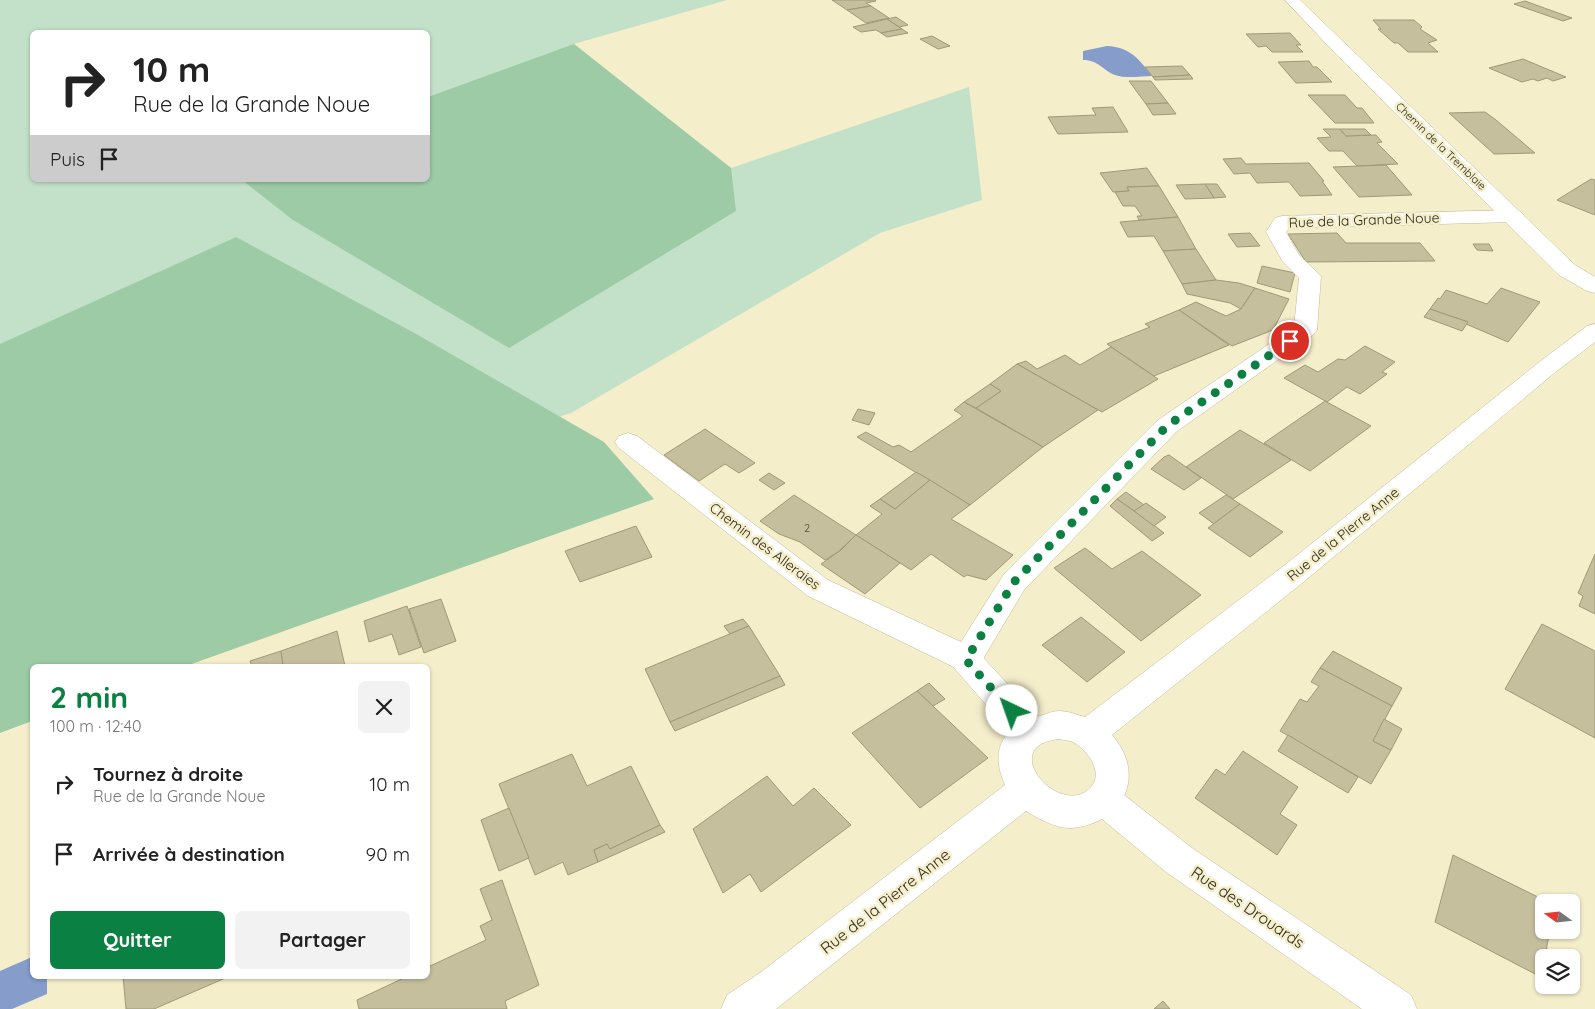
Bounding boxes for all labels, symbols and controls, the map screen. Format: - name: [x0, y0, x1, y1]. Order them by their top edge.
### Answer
- text: 10 m: [133, 47, 210, 91]
- icon: right: [50, 50, 115, 115]
- text: Rue de la Grande Noue: [133, 90, 370, 118]
- street label: Chemin de la Tremblaie: [1393, 99, 1489, 193]
- icon: arrive: [95, 145, 123, 173]
- text: Puis: [50, 147, 85, 171]
- street label: Rue de la Grande Noue: [1288, 208, 1440, 232]
- pin: [1269, 320, 1311, 362]
- icon: arrive: [1276, 327, 1304, 355]
- street label: Rue de la Pierre Anne: [1283, 483, 1403, 585]
- street label: Chemin des Alleraies: [706, 499, 824, 593]
- house number: 2: [804, 521, 810, 535]
- text: 2 min: [50, 678, 128, 716]
- button: close: [358, 681, 410, 733]
- position arrow: [985, 684, 1037, 736]
- text: 100 m · 12:40: [50, 716, 142, 736]
- text: Tournez à droite: [93, 762, 243, 786]
- icon: right: [50, 770, 78, 798]
- text: 10 m: [369, 772, 410, 796]
- text: Rue de la Grande Noue: [93, 786, 266, 806]
- icon: arrive: [50, 840, 78, 868]
- text: Arrivée à destination: [93, 842, 285, 866]
- text: 90 m: [366, 842, 410, 866]
- street label: Rue de la Pierre Anne: [816, 844, 954, 958]
- street label: Rue des Drouards: [1187, 862, 1309, 952]
- north arrow: [1535, 894, 1580, 939]
- map controls: [1535, 894, 1580, 994]
- button: Quitter: [50, 911, 225, 969]
- button: Partager: [235, 911, 410, 969]
- button: layers: [1535, 949, 1580, 994]

